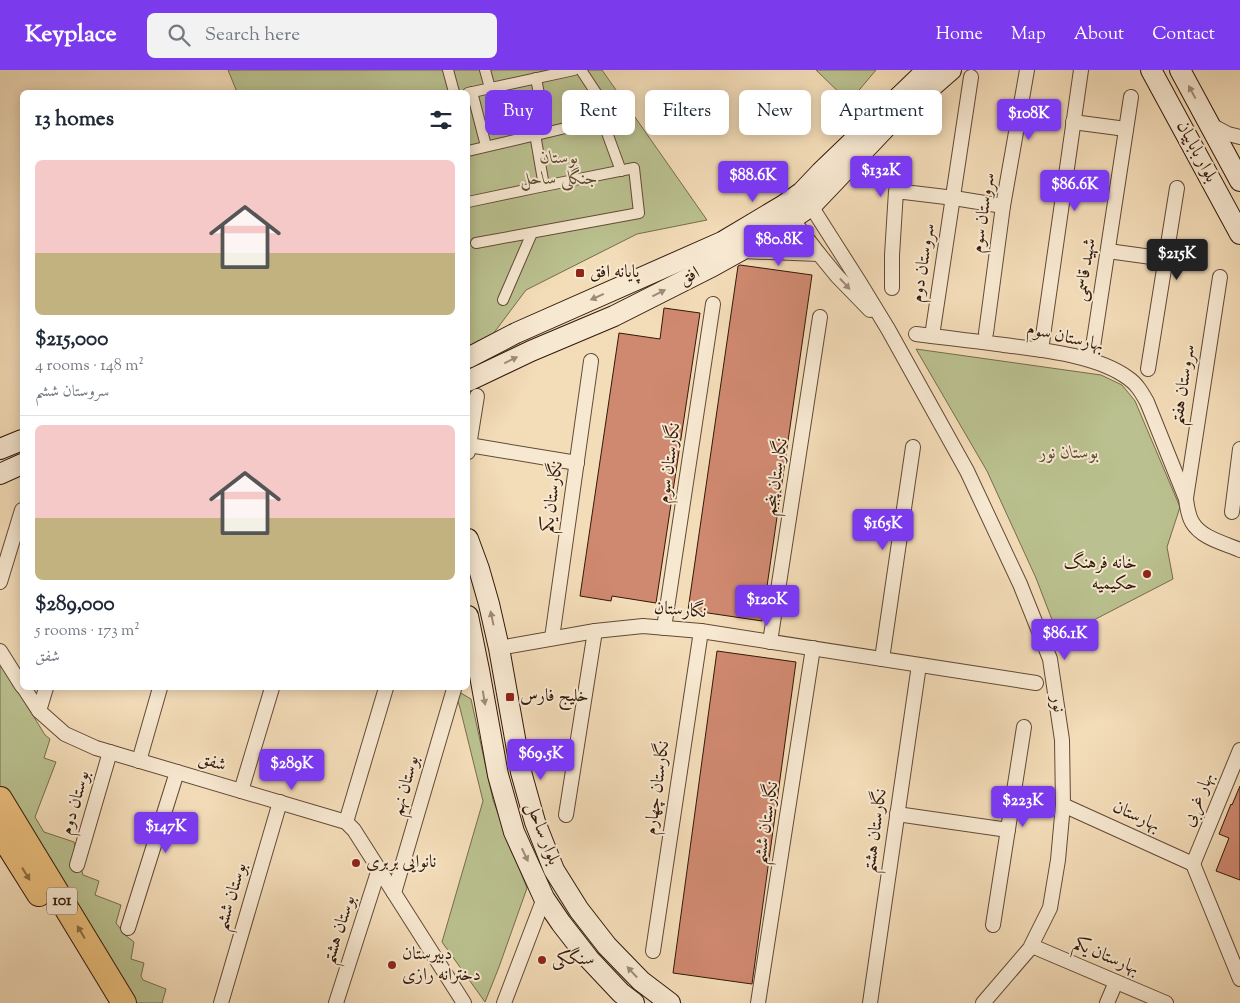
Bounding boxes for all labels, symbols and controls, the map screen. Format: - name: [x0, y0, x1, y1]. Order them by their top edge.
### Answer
- search box: [147, 13, 497, 58]
- text: Keyplace: [25, 18, 117, 52]
- icon: search: [165, 21, 193, 49]
- text: Search here: [205, 22, 300, 49]
- text: Home: [936, 22, 983, 48]
- text: Map: [1011, 22, 1046, 48]
- text: About: [1074, 22, 1124, 48]
- text: Contact: [1152, 22, 1215, 48]
- one-way arrow: [1188, 85, 1196, 99]
- chip: Buy: [485, 90, 552, 135]
- chip: Rent: [562, 90, 635, 135]
- chip: Filters: [645, 90, 729, 135]
- chip: New: [739, 90, 811, 135]
- chip: Apartment: [821, 90, 942, 135]
- pin: $108K: [994, 98, 1064, 141]
- text: $108K: [1008, 103, 1050, 126]
- text: 13 homes: [35, 105, 114, 135]
- icon: filters: [427, 106, 455, 134]
- street label: بلوار باباییان: [1169, 117, 1223, 187]
- park label: بوستان جنگلی ساحل: [520, 146, 598, 193]
- pin: $132K: [846, 156, 916, 198]
- pin: $88.6K: [712, 160, 794, 203]
- text: $132K: [861, 160, 901, 183]
- text: $88.6K: [729, 165, 777, 188]
- pin: $86.6K: [1034, 170, 1116, 212]
- street label: سروستان سوم: [965, 171, 1004, 255]
- text: $86.6K: [1051, 174, 1099, 197]
- icon: home: [200, 192, 290, 282]
- street label: سروستان دوم: [905, 222, 944, 305]
- pin: $80.8K: [738, 224, 820, 267]
- text: $80.8K: [755, 229, 803, 252]
- street label: شهید قاسمی: [1068, 237, 1104, 303]
- pin: $215K: [1142, 238, 1212, 281]
- text: $215K: [1158, 243, 1196, 266]
- place label: پایانه افق: [590, 260, 641, 286]
- street label: افق: [675, 261, 705, 293]
- marker: پایانه افق: [574, 267, 586, 279]
- one-way arrow: [839, 278, 851, 290]
- one-way arrow: [652, 289, 667, 297]
- one-way arrow: [590, 294, 604, 302]
- street label: بهارستان سوم: [1024, 317, 1106, 360]
- text: $215,000: [35, 325, 108, 355]
- street label: سروستان هفتم: [1165, 343, 1206, 428]
- text: 4 rooms · 148 m²: [35, 355, 144, 378]
- one-way arrow: [504, 356, 519, 364]
- text: سروستان ششم: [35, 381, 109, 404]
- street label: نگارستان سوم: [651, 421, 689, 505]
- street label: نگارستان پنجم: [757, 436, 798, 518]
- park label: بوستان نور: [1038, 441, 1099, 467]
- icon: home: [200, 458, 290, 548]
- street label: نگارستان یکم: [534, 459, 573, 535]
- pin: $165K: [848, 508, 918, 551]
- text: $165K: [864, 513, 902, 536]
- place label: خانه فرهنگ حکیمیه: [1064, 550, 1137, 598]
- marker: خانه فرهنگ حکیمیه: [1141, 568, 1153, 580]
- pin: $120K: [732, 584, 802, 627]
- text: $120K: [746, 589, 788, 612]
- text: $289,000: [35, 590, 115, 620]
- street label: نگارستان: [653, 595, 707, 626]
- one-way arrow: [488, 610, 496, 625]
- pin: $86.1K: [1024, 618, 1106, 661]
- text: 5 rooms · 173 m²: [35, 620, 140, 643]
- text: $86.1K: [1042, 623, 1088, 646]
- text: شفق: [35, 646, 60, 669]
- place label: خلیج فارس: [520, 684, 589, 711]
- one-way arrow: [480, 691, 488, 707]
- marker: خلیج فارس: [504, 691, 516, 703]
- street label: نور: [1043, 692, 1071, 714]
- pin: $69.5K: [500, 738, 582, 781]
- street label: نگارستان چهارم: [638, 739, 678, 837]
- text: $69.5K: [518, 743, 564, 766]
- street label: شفق: [195, 747, 229, 779]
- pin: $289K: [257, 748, 327, 791]
- text: $289K: [270, 753, 314, 776]
- street label: بوستان نهم: [385, 753, 429, 820]
- street label: بوستان دوم: [54, 768, 99, 839]
- street label: بهار غربی: [1176, 769, 1222, 831]
- street label: نگارستان ششم: [747, 780, 789, 867]
- pin: $223K: [988, 786, 1058, 828]
- street label: نگارستان هشتم: [856, 787, 898, 875]
- text: $223K: [1002, 790, 1044, 813]
- street label: بهارستان: [1108, 795, 1164, 839]
- street label: بلوار ساحل: [518, 799, 566, 869]
- pin: $147K: [131, 812, 201, 854]
- text: $147K: [145, 816, 187, 839]
- one-way arrow: [521, 848, 529, 862]
- place label: نانوایی بربری: [366, 850, 436, 876]
- marker: نانوایی بربری: [350, 857, 362, 869]
- street label: بوستان ششم: [209, 860, 257, 935]
- one-way arrow: [21, 867, 30, 880]
- road number: 101: [47, 888, 77, 914]
- street label: بوستان هشتم: [317, 892, 366, 969]
- one-way arrow: [76, 925, 85, 938]
- street label: بهارستان یکم: [1068, 931, 1143, 984]
- place label: دبیرستان دخترانه رازی: [402, 942, 481, 989]
- place label: سنگکی: [552, 946, 594, 973]
- marker: سنگکی: [536, 954, 548, 966]
- marker: دبیرستان دخترانه رازی: [386, 959, 398, 971]
- one-way arrow: [626, 967, 638, 979]

